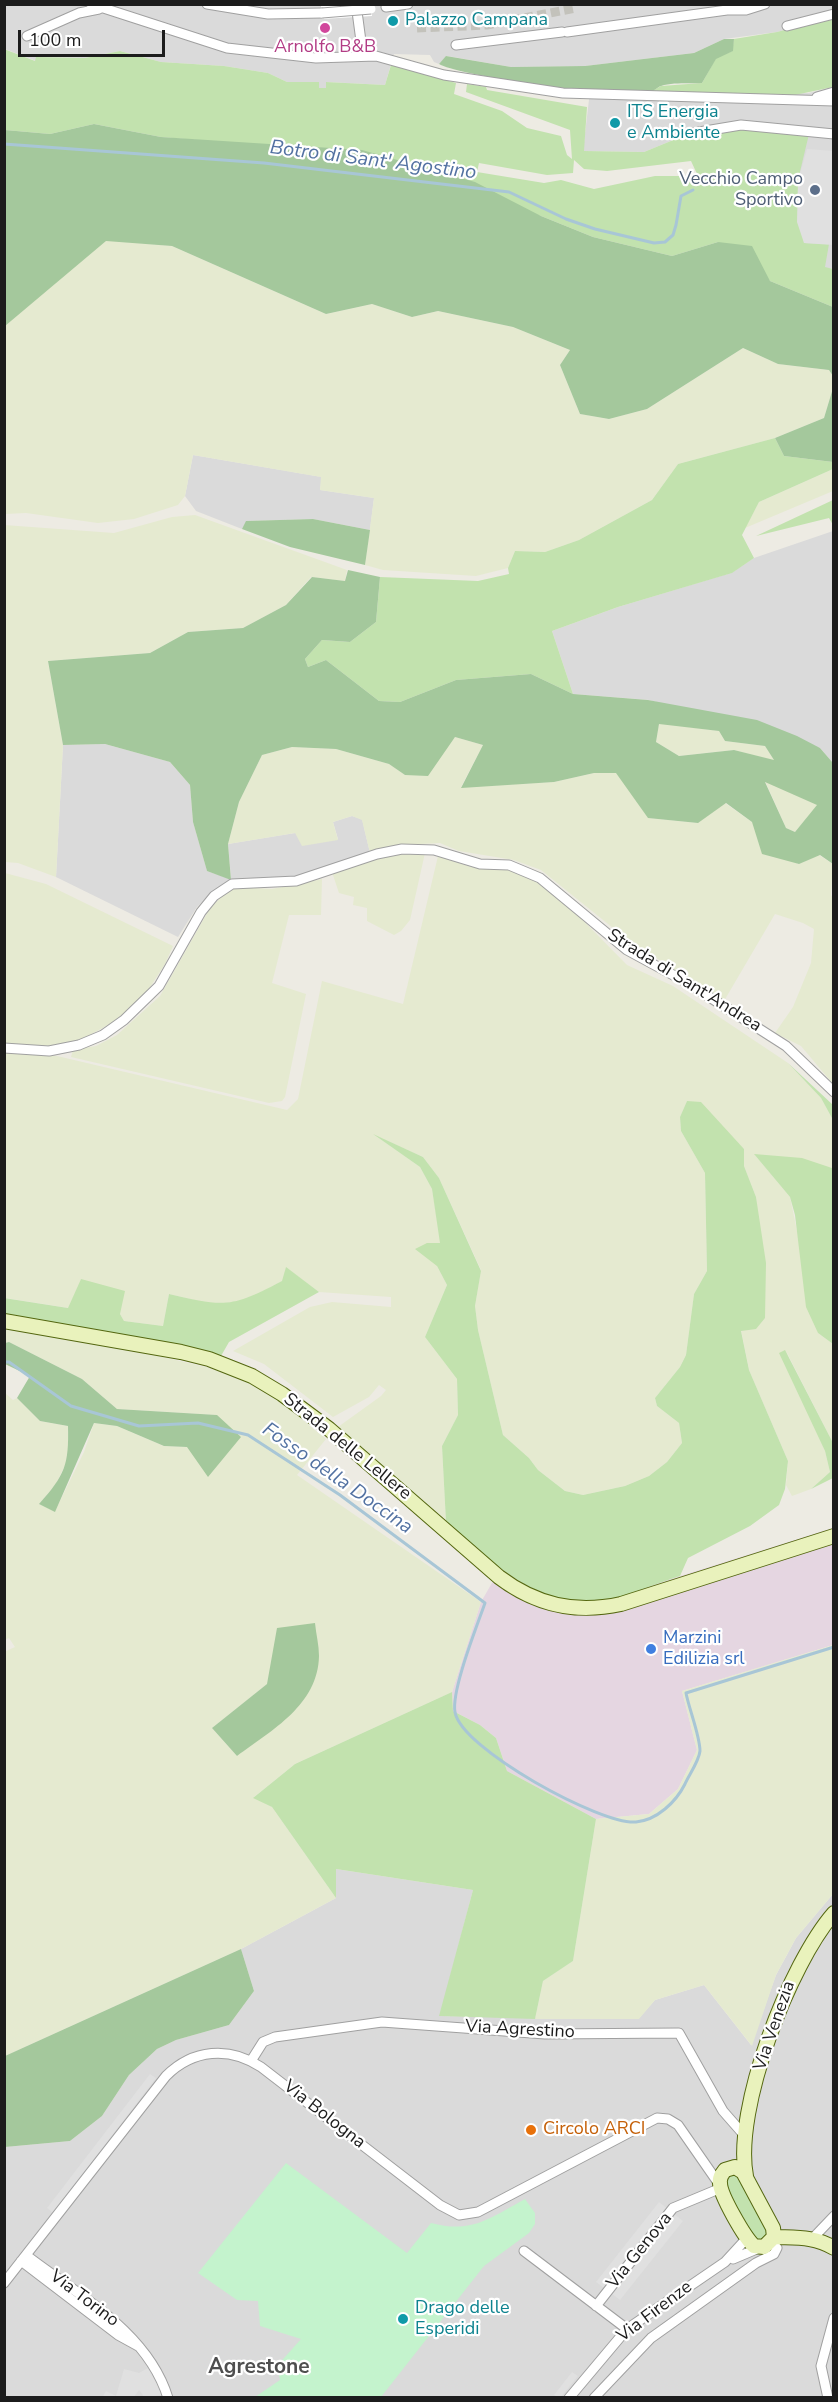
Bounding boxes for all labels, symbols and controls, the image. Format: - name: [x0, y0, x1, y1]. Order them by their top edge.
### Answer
- place label: Palazzo Campana: [405, 10, 548, 32]
- marker: Palazzo Campana: [386, 14, 400, 28]
- scale bar: [21, 18, 168, 56]
- marker: Arnolfo B&B: [318, 21, 332, 35]
- text: 100 m: [29, 28, 81, 52]
- place label: Arnolfo B&B: [274, 37, 376, 59]
- place label: ITS Energia e Ambiente: [627, 102, 720, 144]
- marker: ITS Energia e Ambiente: [608, 116, 622, 130]
- water label: Botro di Sant' Agostino: [268, 136, 478, 186]
- place label: Vecchio Campo Sportivo: [679, 169, 803, 212]
- marker: Vecchio Campo Sportivo: [808, 183, 822, 197]
- street label: Strada di Sant'Andrea: [603, 925, 765, 1037]
- street label: Strada delle Lellere: [279, 1389, 415, 1505]
- water label: Fosso della Doccina: [257, 1418, 417, 1540]
- place label: Marzini Edilizia srl: [663, 1628, 745, 1670]
- marker: Marzini Edilizia srl: [644, 1642, 658, 1656]
- street label: Via Venezia: [750, 1978, 800, 2074]
- street label: Via Agrestino: [465, 2016, 575, 2044]
- street label: Via Bologna: [279, 2076, 369, 2154]
- place label: Circolo ARCI: [543, 2119, 645, 2141]
- marker: Circolo ARCI: [524, 2123, 538, 2137]
- street label: Via Genova: [603, 2208, 677, 2294]
- street label: Via Torino: [45, 2266, 123, 2332]
- street label: Via Firenze: [613, 2277, 697, 2347]
- place label: Drago delle Esperidi: [415, 2298, 510, 2340]
- marker: Drago delle Esperidi: [396, 2312, 410, 2326]
- district label: Agrestone: [208, 2355, 310, 2381]

